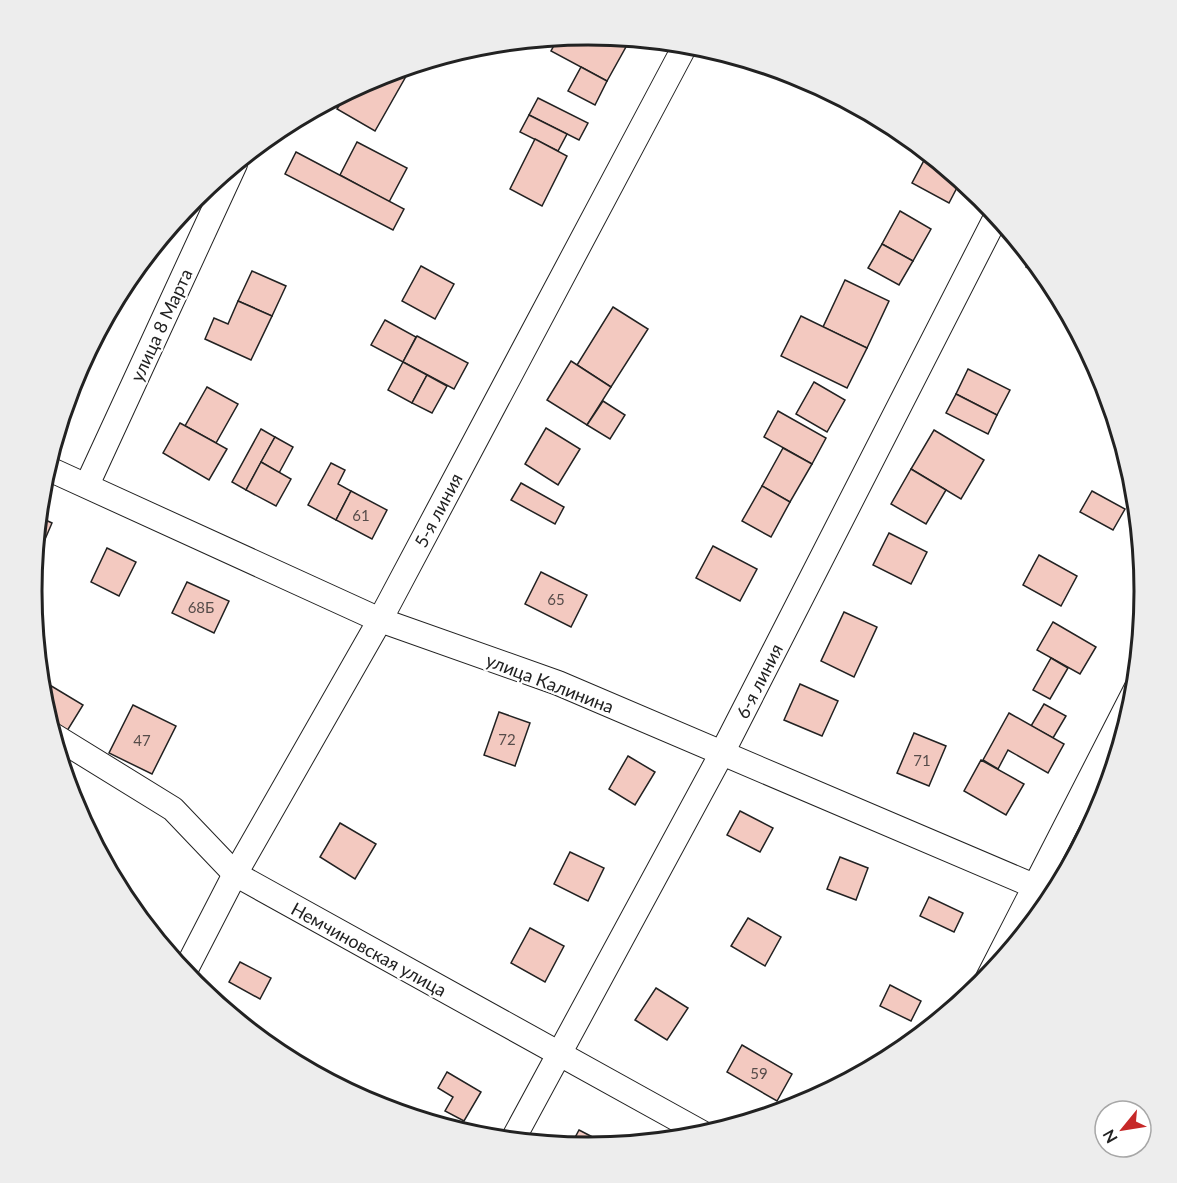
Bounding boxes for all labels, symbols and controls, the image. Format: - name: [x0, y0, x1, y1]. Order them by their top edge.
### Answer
- street label: улица 8 Марта: [125, 265, 197, 385]
- street label: 5-я линия: [409, 469, 467, 551]
- house number: 61: [352, 506, 370, 524]
- house number: 65: [547, 590, 565, 608]
- house number: 68Б: [188, 598, 214, 616]
- street label: 6-я линия: [731, 640, 787, 722]
- street label: улица Калинина: [483, 649, 617, 717]
- house number: 72: [498, 730, 516, 748]
- house number: 47: [133, 731, 151, 749]
- house number: 71: [913, 751, 931, 769]
- street label: Немчиновская улица: [288, 897, 450, 1001]
- house number: 59: [750, 1064, 768, 1082]
- north arrow: [1093, 1099, 1153, 1159]
- text: N: [1098, 1127, 1121, 1147]

